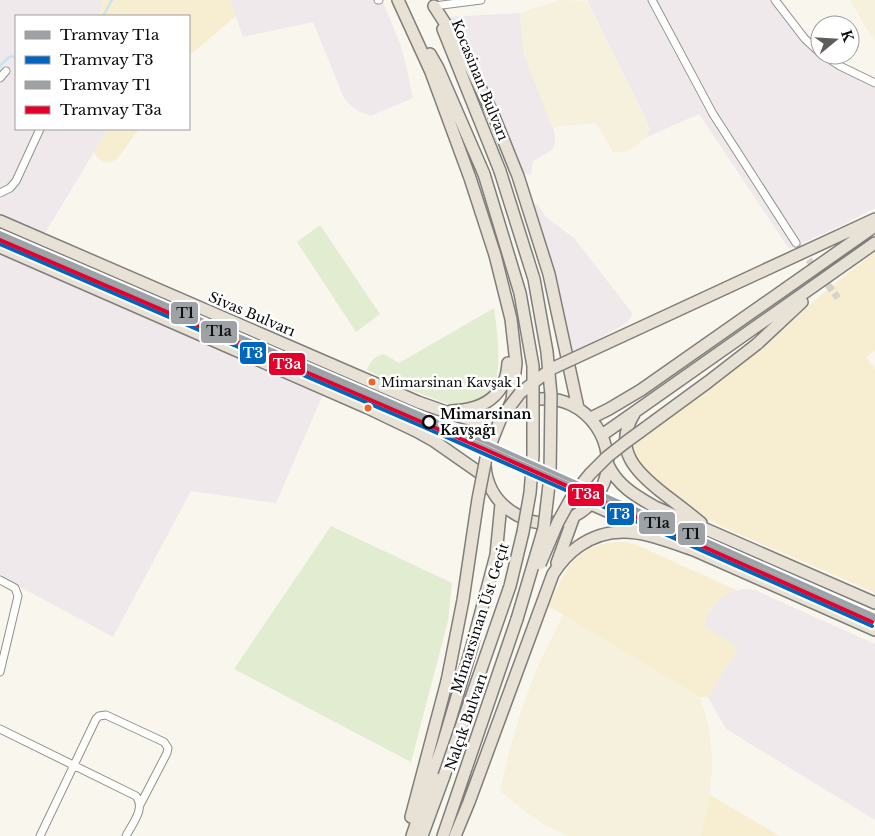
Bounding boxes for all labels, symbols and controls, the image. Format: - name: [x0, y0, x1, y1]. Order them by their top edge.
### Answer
- legend: [15, 15, 190, 130]
- north arrow: [810, 15, 860, 65]
- street label: Kocasinan Bulvarı: [447, 17, 513, 143]
- text: Tramvay T1a: [60, 25, 160, 44]
- text: K: [837, 28, 858, 45]
- text: Tramvay T3: [60, 50, 154, 69]
- text: Tramvay T1: [60, 75, 151, 94]
- text: Tramvay T3a: [60, 100, 163, 119]
- street label: Sivas Bulvarı: [206, 288, 298, 340]
- line badge: T1: [170, 301, 199, 325]
- text: T1: [176, 304, 194, 322]
- line badge: T1a: [200, 320, 238, 344]
- text: T1a: [206, 322, 232, 340]
- line badge: T3: [239, 341, 267, 365]
- text: T3: [243, 344, 263, 362]
- line badge: T3a: [268, 352, 306, 376]
- text: T3a: [273, 355, 301, 373]
- place label: Mimarsinan Kavşak 1: [381, 374, 521, 391]
- marker: Mimarsinan Kavşak 1: [367, 377, 377, 387]
- unlabelled marker: [363, 403, 373, 413]
- place label: Mimarsinan Kavşağı: [440, 405, 532, 439]
- marker: Mimarsinan Kavşağı: [422, 415, 436, 429]
- line badge: T3a: [567, 483, 605, 507]
- text: T3a: [572, 485, 600, 503]
- line badge: T3: [606, 502, 635, 526]
- text: T3: [610, 505, 630, 523]
- line badge: T1a: [638, 511, 676, 535]
- text: T1a: [644, 514, 670, 532]
- line badge: T1: [677, 522, 706, 546]
- text: T1: [682, 525, 700, 543]
- street label: Mimarsinan Üst Geçit: [446, 540, 513, 695]
- street label: Nalçık Bulvarı: [441, 671, 491, 773]

